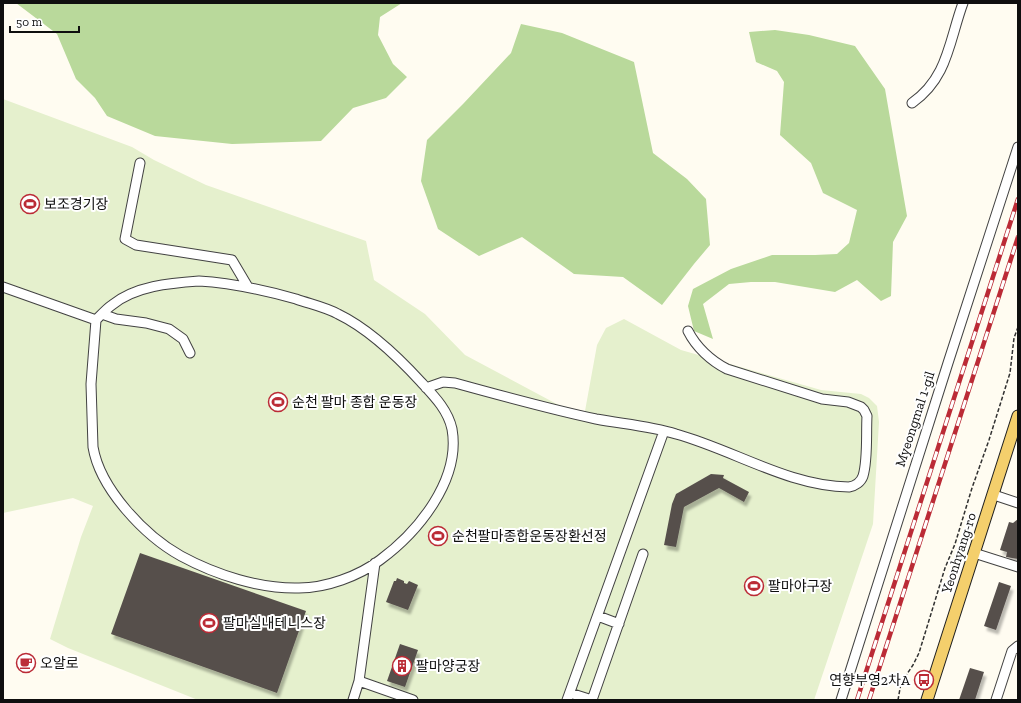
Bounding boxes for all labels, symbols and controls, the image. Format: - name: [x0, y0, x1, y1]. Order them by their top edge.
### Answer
- scale bar: [10, 8, 79, 34]
- text: 50 m: [16, 15, 43, 29]
- sports icon: 보조경기장: [19, 193, 41, 215]
- place label: 보조경기장: [44, 196, 109, 213]
- street label: Myeongmal 1-gil: [892, 369, 939, 469]
- sports icon: 순천 팔마 종합 운동장: [267, 391, 289, 413]
- place label: 순천 팔마 종합 운동장: [292, 394, 418, 411]
- street label: Yeonhyang-ro: [938, 510, 980, 596]
- sports icon: 순천팔마종합운동장환선정: [427, 525, 449, 547]
- place label: 순천팔마종합운동장환선정: [452, 528, 607, 545]
- sports icon: 팔마야구장: [743, 575, 765, 597]
- place label: 팔마야구장: [768, 578, 833, 595]
- sports icon: 팔마실내테니스장: [198, 612, 220, 634]
- place label: 팔마실내테니스장: [223, 615, 326, 632]
- cafe icon: 오알로: [15, 652, 37, 674]
- place label: 오알로: [40, 655, 79, 672]
- building icon: 팔마양궁장: [391, 655, 413, 677]
- place label: 팔마양궁장: [416, 658, 481, 675]
- bus stop icon: 연향부영2차A: [913, 669, 935, 691]
- place label: 연향부영2차A: [829, 672, 911, 689]

